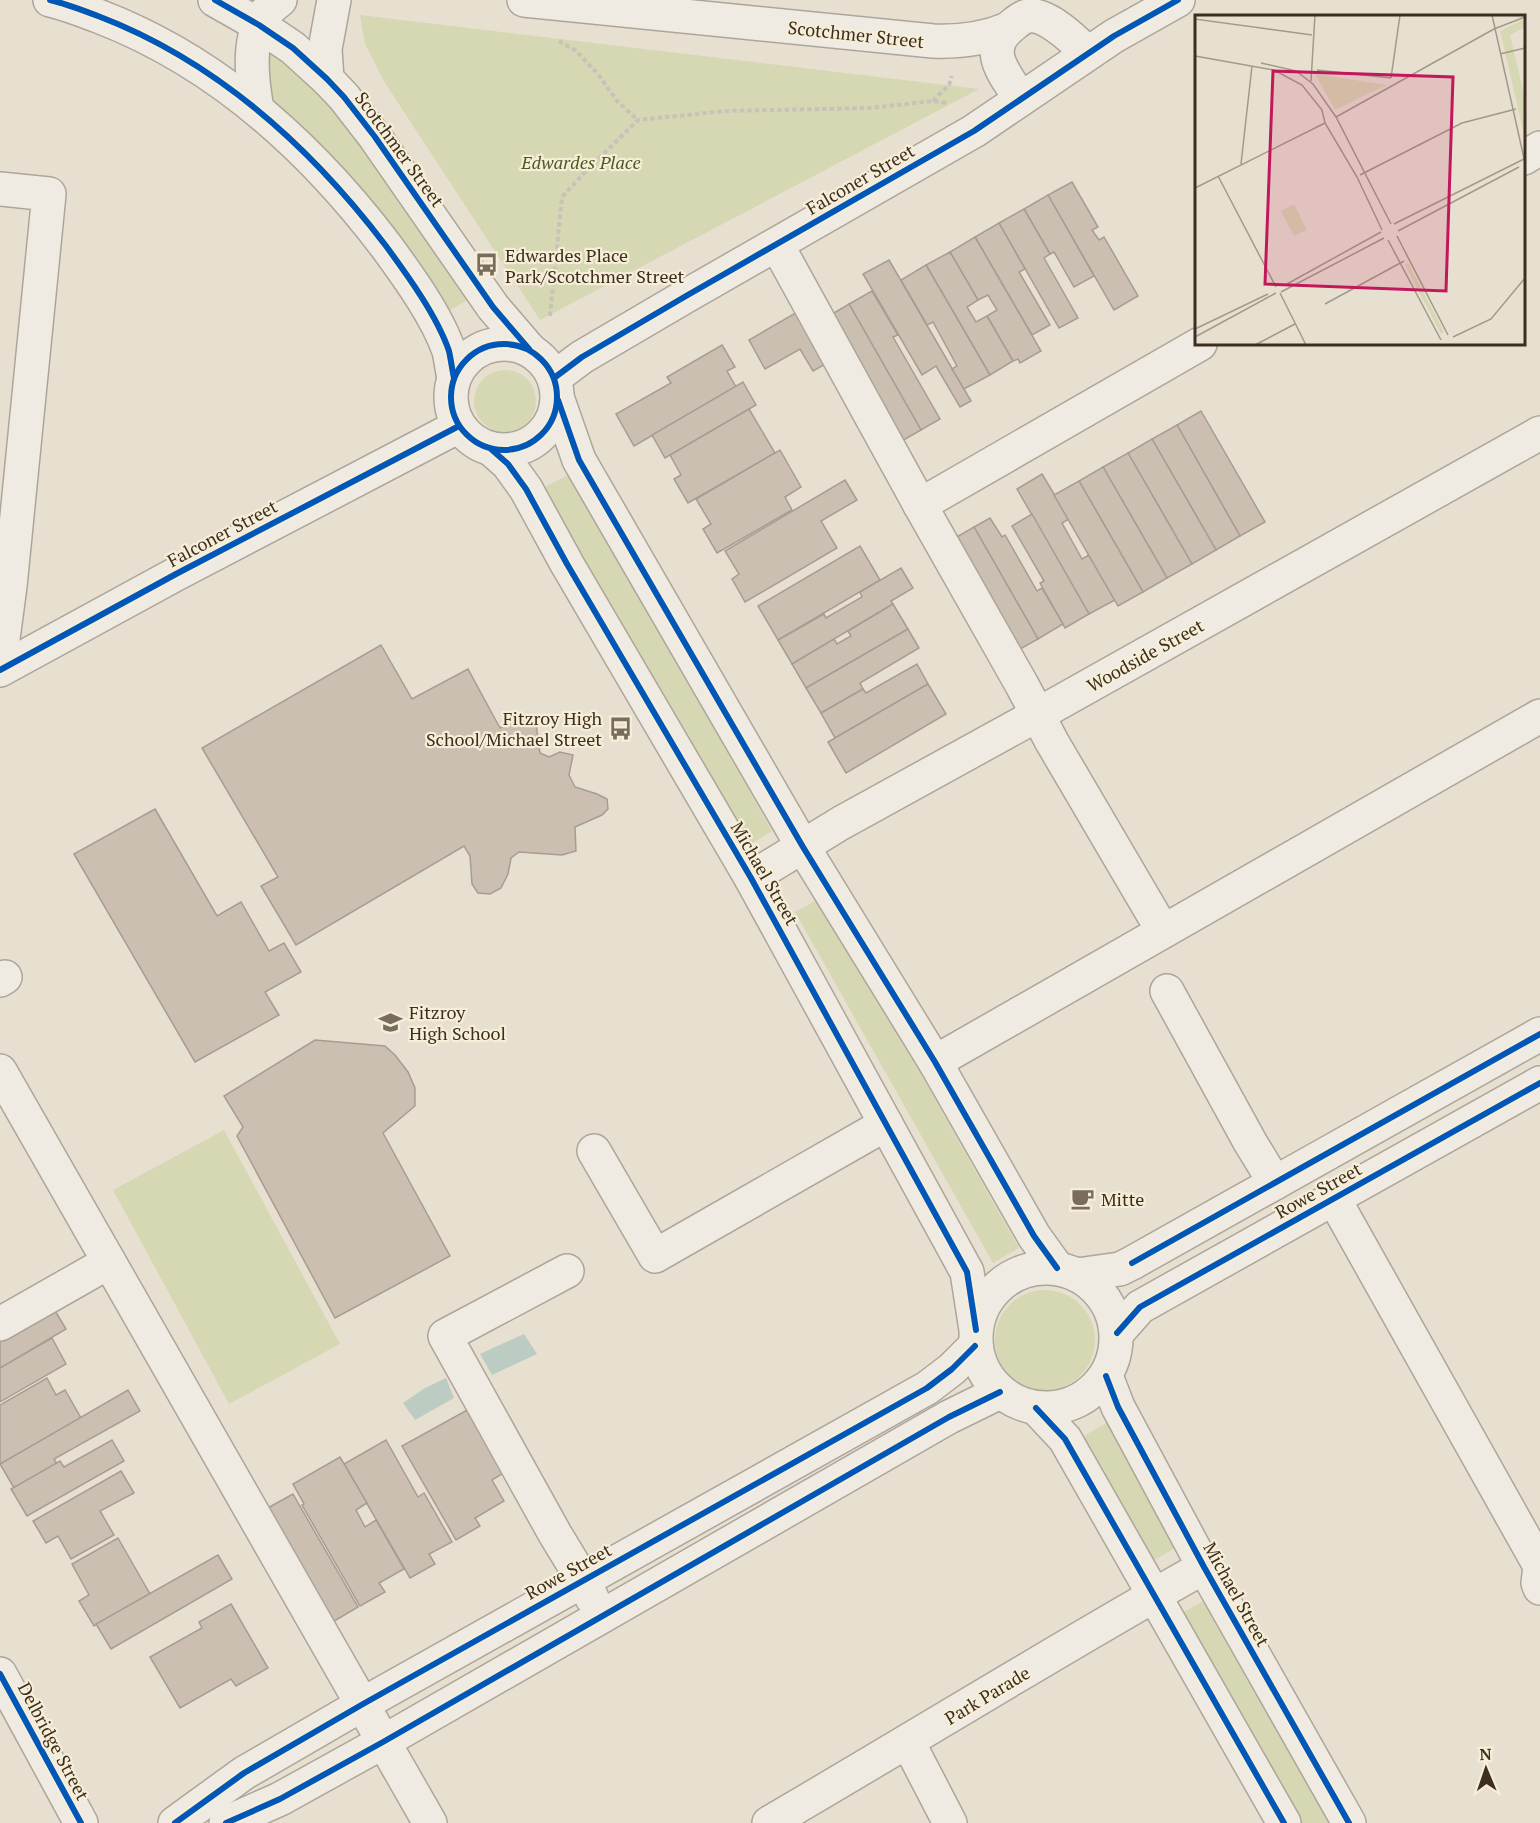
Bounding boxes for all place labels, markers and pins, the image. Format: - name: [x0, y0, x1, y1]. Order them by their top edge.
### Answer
- place label: Edwardes Place Park/Scotchmer Street: [505, 243, 685, 288]
- bus stop icon: Edwardes Place Park/Scotchmer Street: [474, 252, 500, 278]
- place label: Fitzroy High School/Michael Street: [426, 706, 602, 751]
- bus stop icon: Fitzroy High School/Michael Street: [607, 715, 633, 741]
- place label: Fitzroy High School: [409, 1000, 506, 1045]
- school or university icon: Fitzroy High School: [378, 1009, 404, 1035]
- cafe icon: Mitte: [1070, 1186, 1096, 1212]
- place label: Mitte: [1101, 1187, 1144, 1211]

